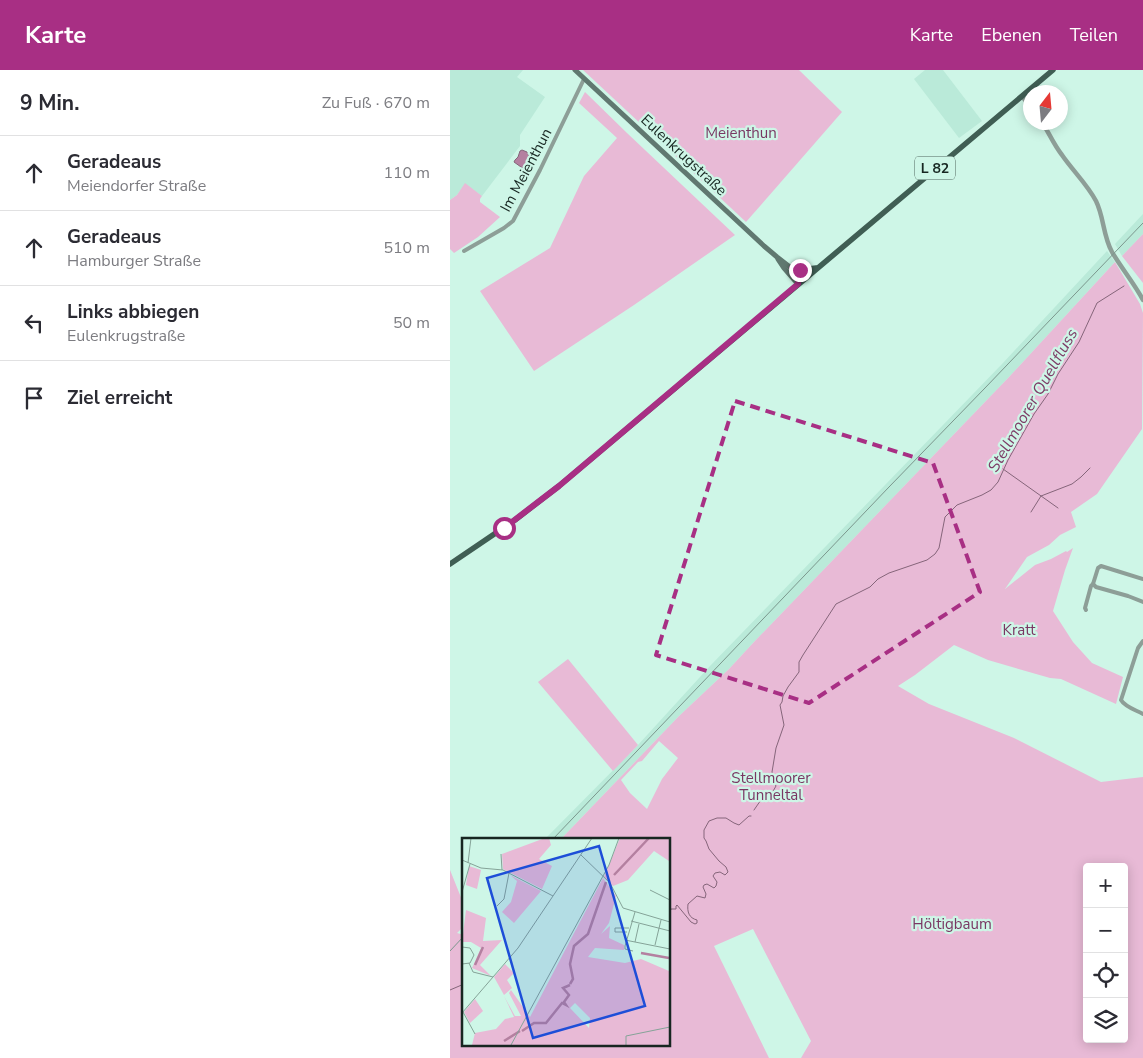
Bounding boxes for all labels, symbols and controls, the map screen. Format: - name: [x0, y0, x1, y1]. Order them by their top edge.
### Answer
- text: Karte: [25, 19, 86, 51]
- text: Karte: [910, 23, 953, 47]
- text: Ebenen: [981, 23, 1042, 47]
- text: Teilen: [1070, 23, 1118, 47]
- north arrow: [1023, 85, 1068, 130]
- text: 9 Min.: [20, 89, 79, 117]
- text: Zu Fuß · 670 m: [322, 92, 430, 114]
- street label: Eulenkrugstraße: [637, 110, 731, 200]
- park label: Meienthun: [705, 123, 777, 143]
- street label: Im Meienthun: [496, 125, 556, 215]
- text: Geradeaus: [67, 149, 161, 175]
- road number: L 82: [915, 156, 955, 180]
- icon: ahead: [20, 159, 48, 187]
- text: 110 m: [383, 162, 430, 184]
- text: Meiendorfer Straße: [67, 175, 206, 197]
- text: Geradeaus: [67, 224, 161, 250]
- icon: ahead: [20, 234, 48, 262]
- text: 510 m: [383, 237, 430, 259]
- text: Hamburger Straße: [67, 250, 201, 272]
- route end: [789, 259, 812, 282]
- text: Links abbiegen: [67, 299, 199, 325]
- icon: left: [20, 309, 48, 337]
- text: 50 m: [393, 312, 430, 334]
- water label: Stellmoorer Quellfluss: [983, 324, 1083, 476]
- text: Eulenkrugstraße: [67, 325, 185, 347]
- icon: arrive: [20, 384, 48, 412]
- text: Ziel erreicht: [67, 385, 172, 411]
- route start: [493, 517, 516, 540]
- park label: Kratt: [1003, 620, 1036, 640]
- park label: Stellmoorer Tunneltal: [731, 768, 811, 805]
- inset map: [462, 838, 670, 1046]
- map controls: [1083, 863, 1128, 1043]
- button: +: [1083, 863, 1128, 908]
- button: −: [1083, 908, 1128, 953]
- park label: Höltigbaum: [912, 914, 992, 934]
- button: locate: [1083, 953, 1128, 998]
- button: layers: [1083, 998, 1128, 1043]

